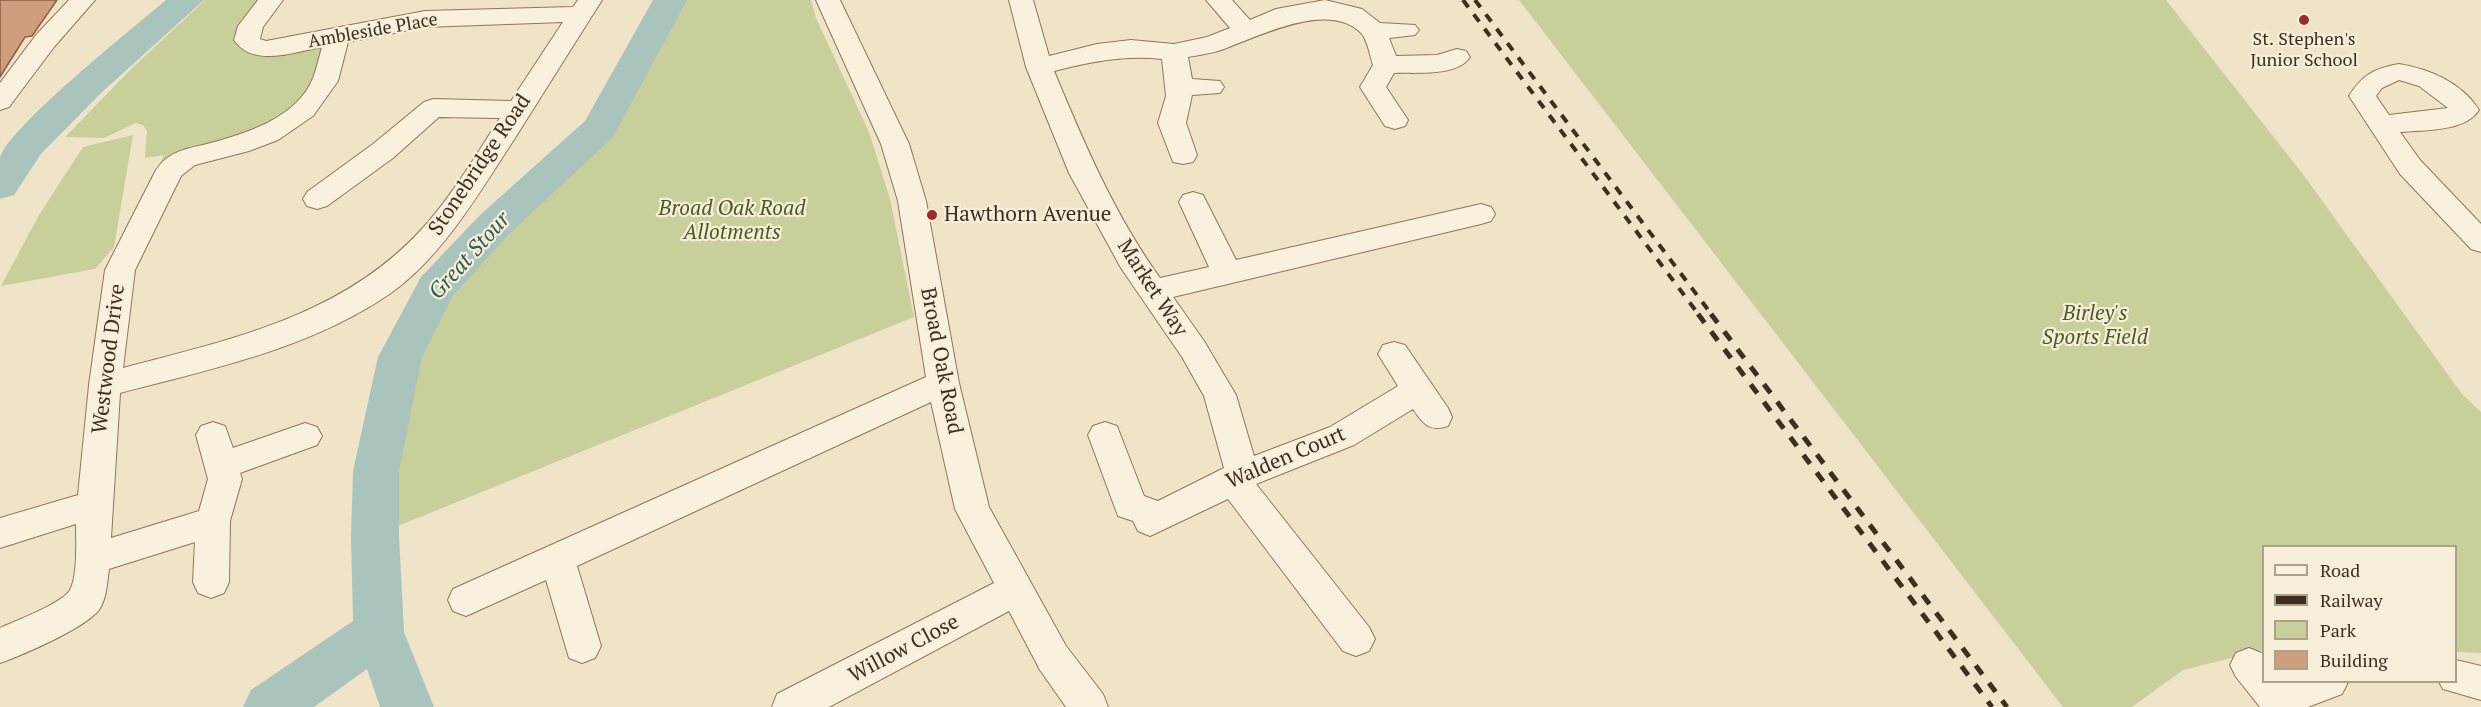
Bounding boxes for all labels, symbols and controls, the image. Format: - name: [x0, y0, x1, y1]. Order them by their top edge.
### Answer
- street label: Ambleside Place: [307, 9, 439, 53]
- marker: St. Stephen's Junior School: [2297, 13, 2311, 27]
- place label: St. Stephen's Junior School: [2250, 29, 2358, 72]
- street label: Stonebridge Road: [423, 90, 537, 240]
- park label: Broad Oak Road Allotments: [659, 196, 805, 246]
- place label: Hawthorn Avenue: [944, 202, 1111, 228]
- water label: Great Stour: [424, 207, 516, 305]
- marker: Hawthorn Avenue: [925, 208, 939, 222]
- street label: Market Way: [1111, 235, 1193, 341]
- street label: Westwood Drive: [87, 283, 131, 435]
- street label: Broad Oak Road: [914, 286, 968, 436]
- park label: Birley's Sports Field: [2042, 301, 2148, 351]
- street label: Walden Court: [1222, 421, 1350, 495]
- legend: [2262, 545, 2457, 683]
- text: Road: [2320, 558, 2360, 582]
- text: Railway: [2320, 588, 2383, 612]
- street label: Willow Close: [844, 609, 964, 689]
- text: Park: [2320, 618, 2356, 642]
- text: Building: [2320, 648, 2388, 672]

